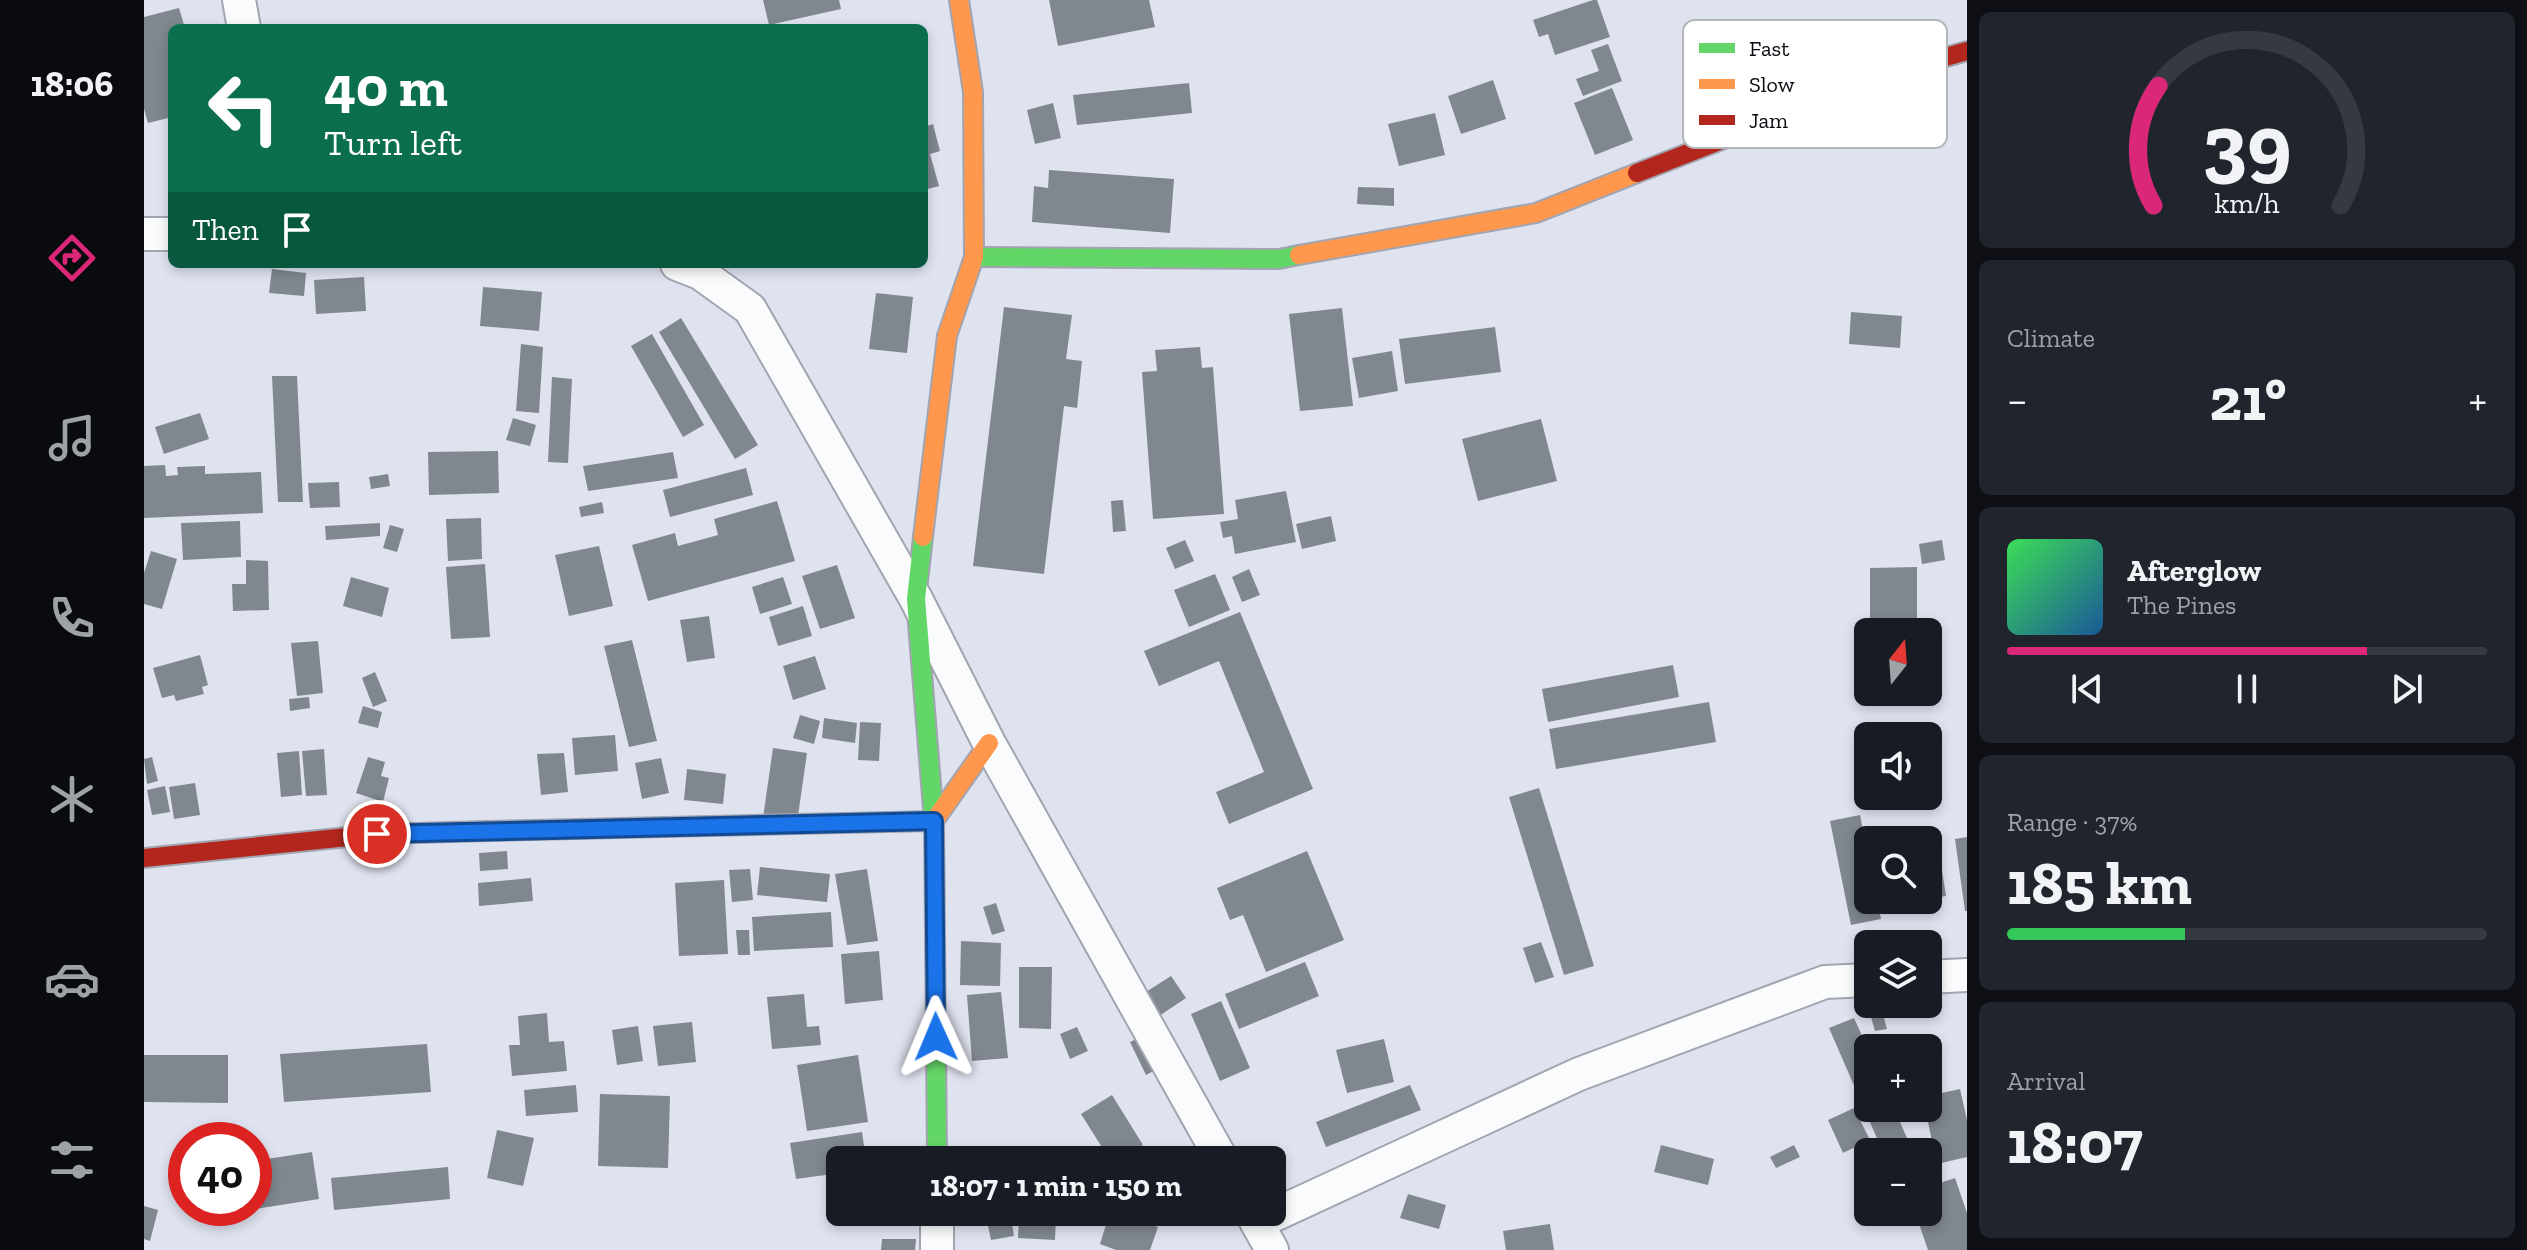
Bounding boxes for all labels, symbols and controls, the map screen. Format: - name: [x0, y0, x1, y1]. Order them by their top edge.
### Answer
- legend: [1683, 20, 1947, 148]
- text: Fast: [1749, 35, 1790, 62]
- text: 40 m: [324, 53, 448, 120]
- icon: left: [192, 56, 296, 160]
- text: 18:06: [31, 62, 113, 105]
- text: Slow: [1749, 71, 1795, 98]
- text: 39: [2203, 92, 2291, 192]
- text: Jam: [1749, 107, 1788, 134]
- text: Turn left: [324, 121, 462, 164]
- text: km/h: [2214, 186, 2280, 220]
- icon: arrive: [275, 208, 319, 252]
- text: Then: [192, 212, 259, 248]
- icon: directions: [44, 230, 100, 286]
- text: Climate: [2007, 322, 2095, 354]
- text: 21°: [2209, 363, 2287, 435]
- text: −: [2007, 373, 2028, 426]
- text: +: [2468, 373, 2487, 426]
- icon: music: [44, 410, 100, 466]
- text: Afterglow: [2127, 553, 2261, 589]
- text: The Pines: [2127, 589, 2237, 621]
- icon: phone: [44, 590, 100, 646]
- north arrow: [1854, 618, 1942, 706]
- map controls: [1854, 618, 1942, 1226]
- icon: previous: [2065, 667, 2109, 711]
- icon: pause: [2225, 667, 2269, 711]
- icon: next: [2385, 667, 2429, 711]
- button: sound: [1854, 722, 1942, 810]
- icon: climate: [44, 771, 100, 827]
- pin: [343, 800, 411, 868]
- text: Range · 37%: [2007, 806, 2137, 838]
- icon: arrive: [355, 812, 399, 856]
- button: search: [1854, 826, 1942, 914]
- text: 185 km: [2007, 847, 2192, 919]
- button: layers: [1854, 930, 1942, 1018]
- icon: car: [44, 951, 100, 1007]
- position arrow: [894, 995, 978, 1079]
- button: +: [1854, 1034, 1942, 1122]
- text: Arrival: [2007, 1065, 2085, 1097]
- text: 18:07: [2007, 1106, 2143, 1178]
- speed limit sign: 40: [168, 1122, 272, 1226]
- icon: filters: [44, 1132, 100, 1188]
- button: −: [1854, 1138, 1942, 1226]
- text: 18:07 · 1 min · 150 m: [930, 1168, 1182, 1204]

